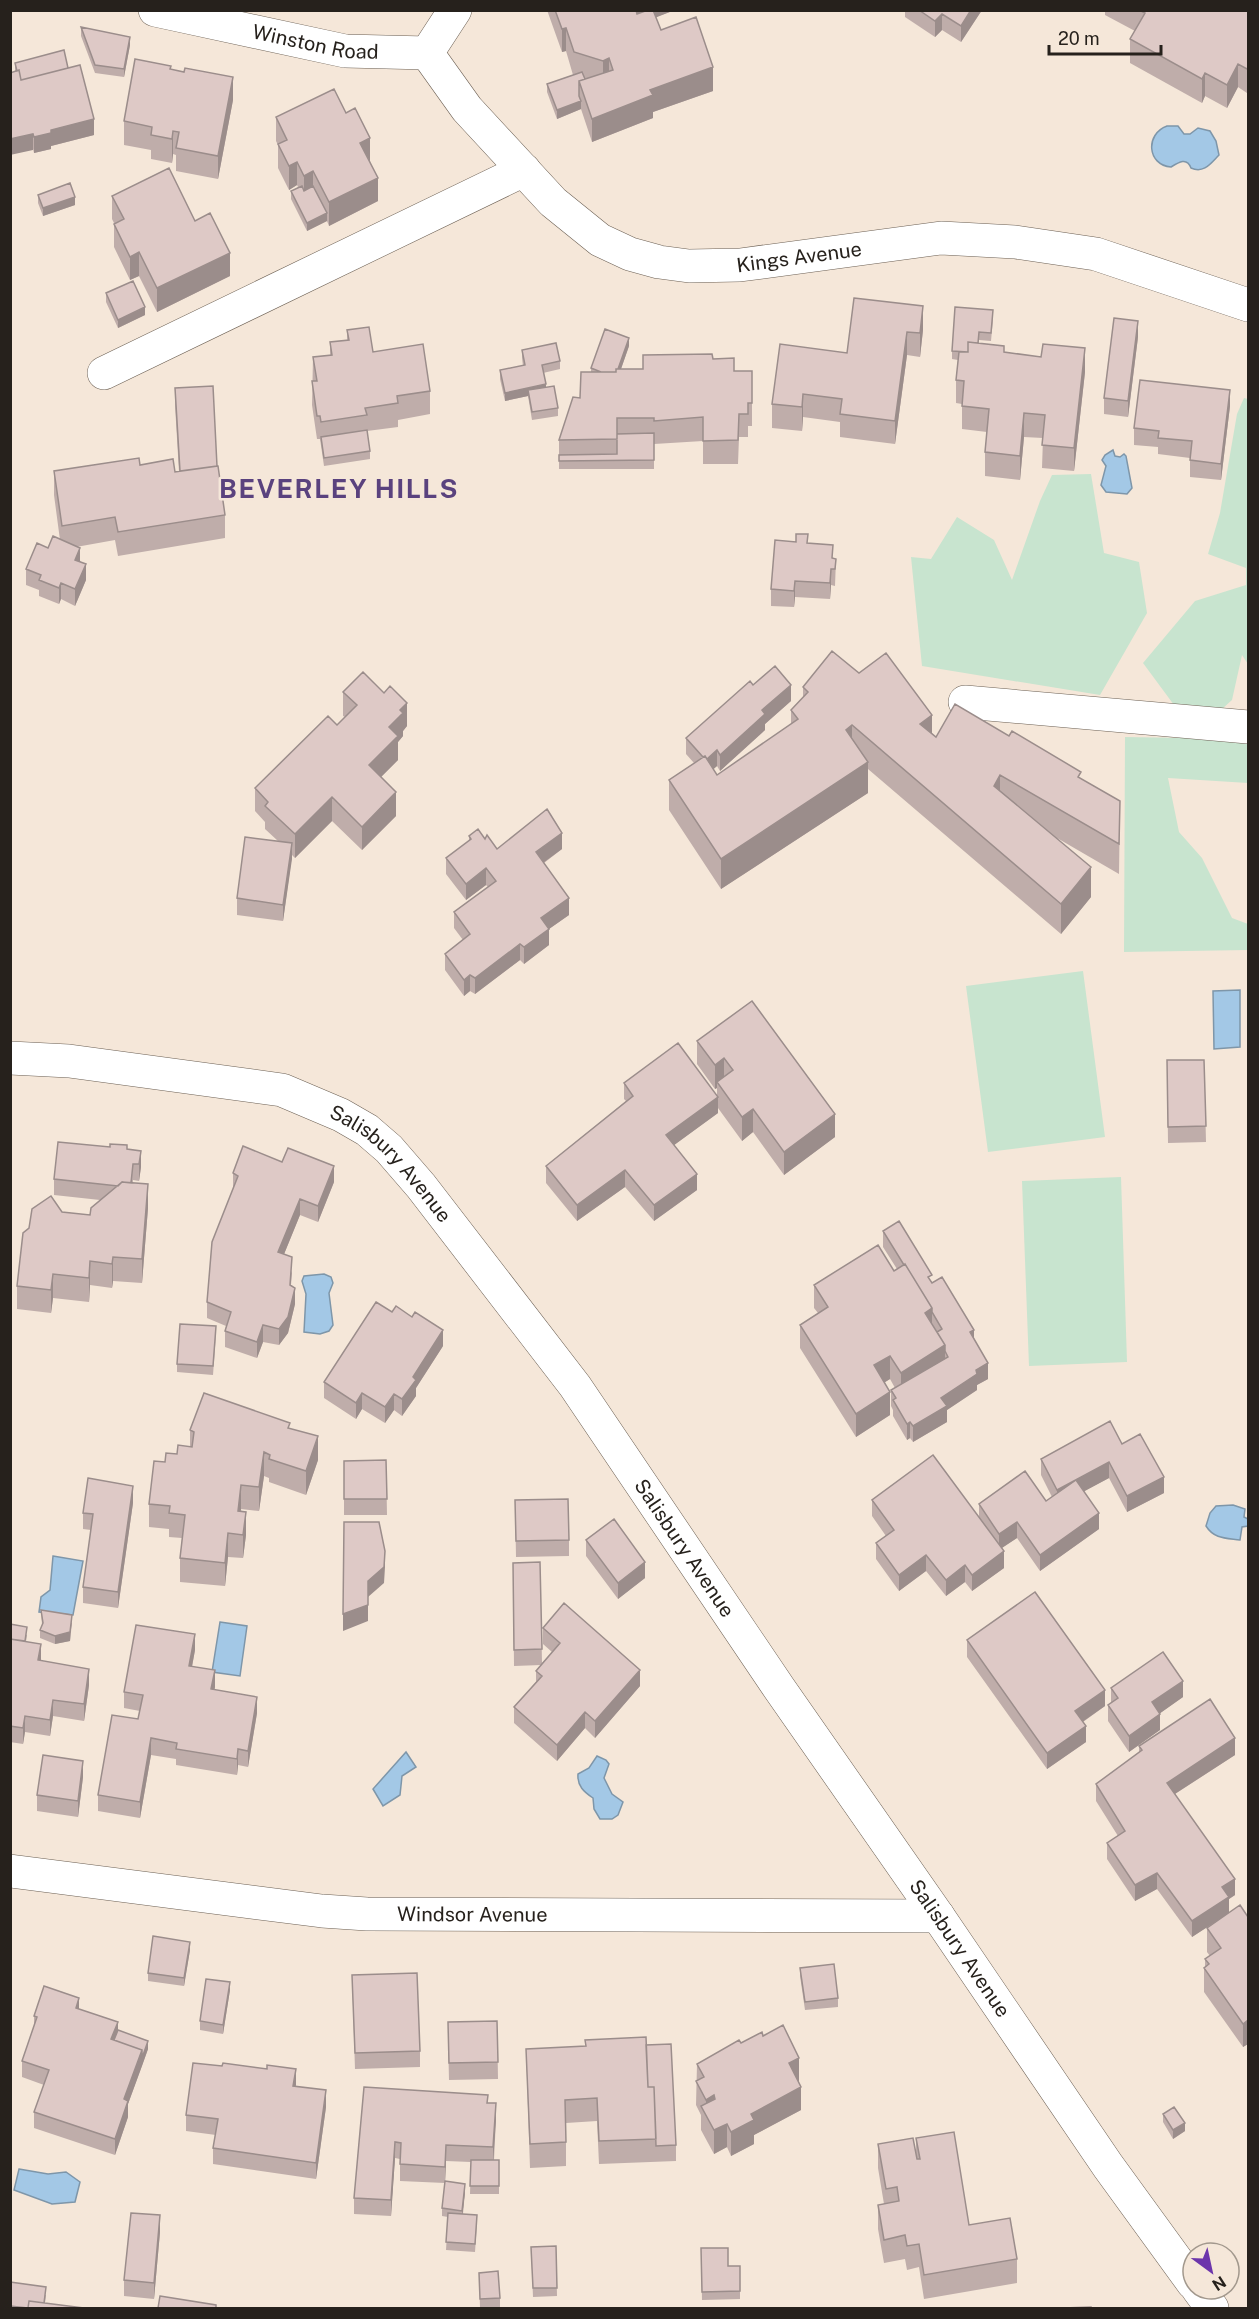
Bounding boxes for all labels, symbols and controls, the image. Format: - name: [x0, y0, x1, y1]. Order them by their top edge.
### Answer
- scale bar: [1049, 18, 1162, 56]
- street label: Winston Road: [250, 19, 379, 64]
- text: 20 m: [1058, 28, 1100, 49]
- street label: Kings Avenue: [735, 237, 863, 277]
- district label: BEVERLEY HILLS: [219, 473, 459, 504]
- street label: Salisbury Avenue: [326, 1100, 457, 1227]
- street label: Salisbury Avenue: [629, 1474, 740, 1622]
- street label: Salisbury Avenue: [904, 1875, 1015, 2022]
- street label: Windsor Avenue: [397, 1902, 548, 1927]
- north arrow: [1181, 2241, 1241, 2301]
- text: N: [1208, 2272, 1229, 2295]

